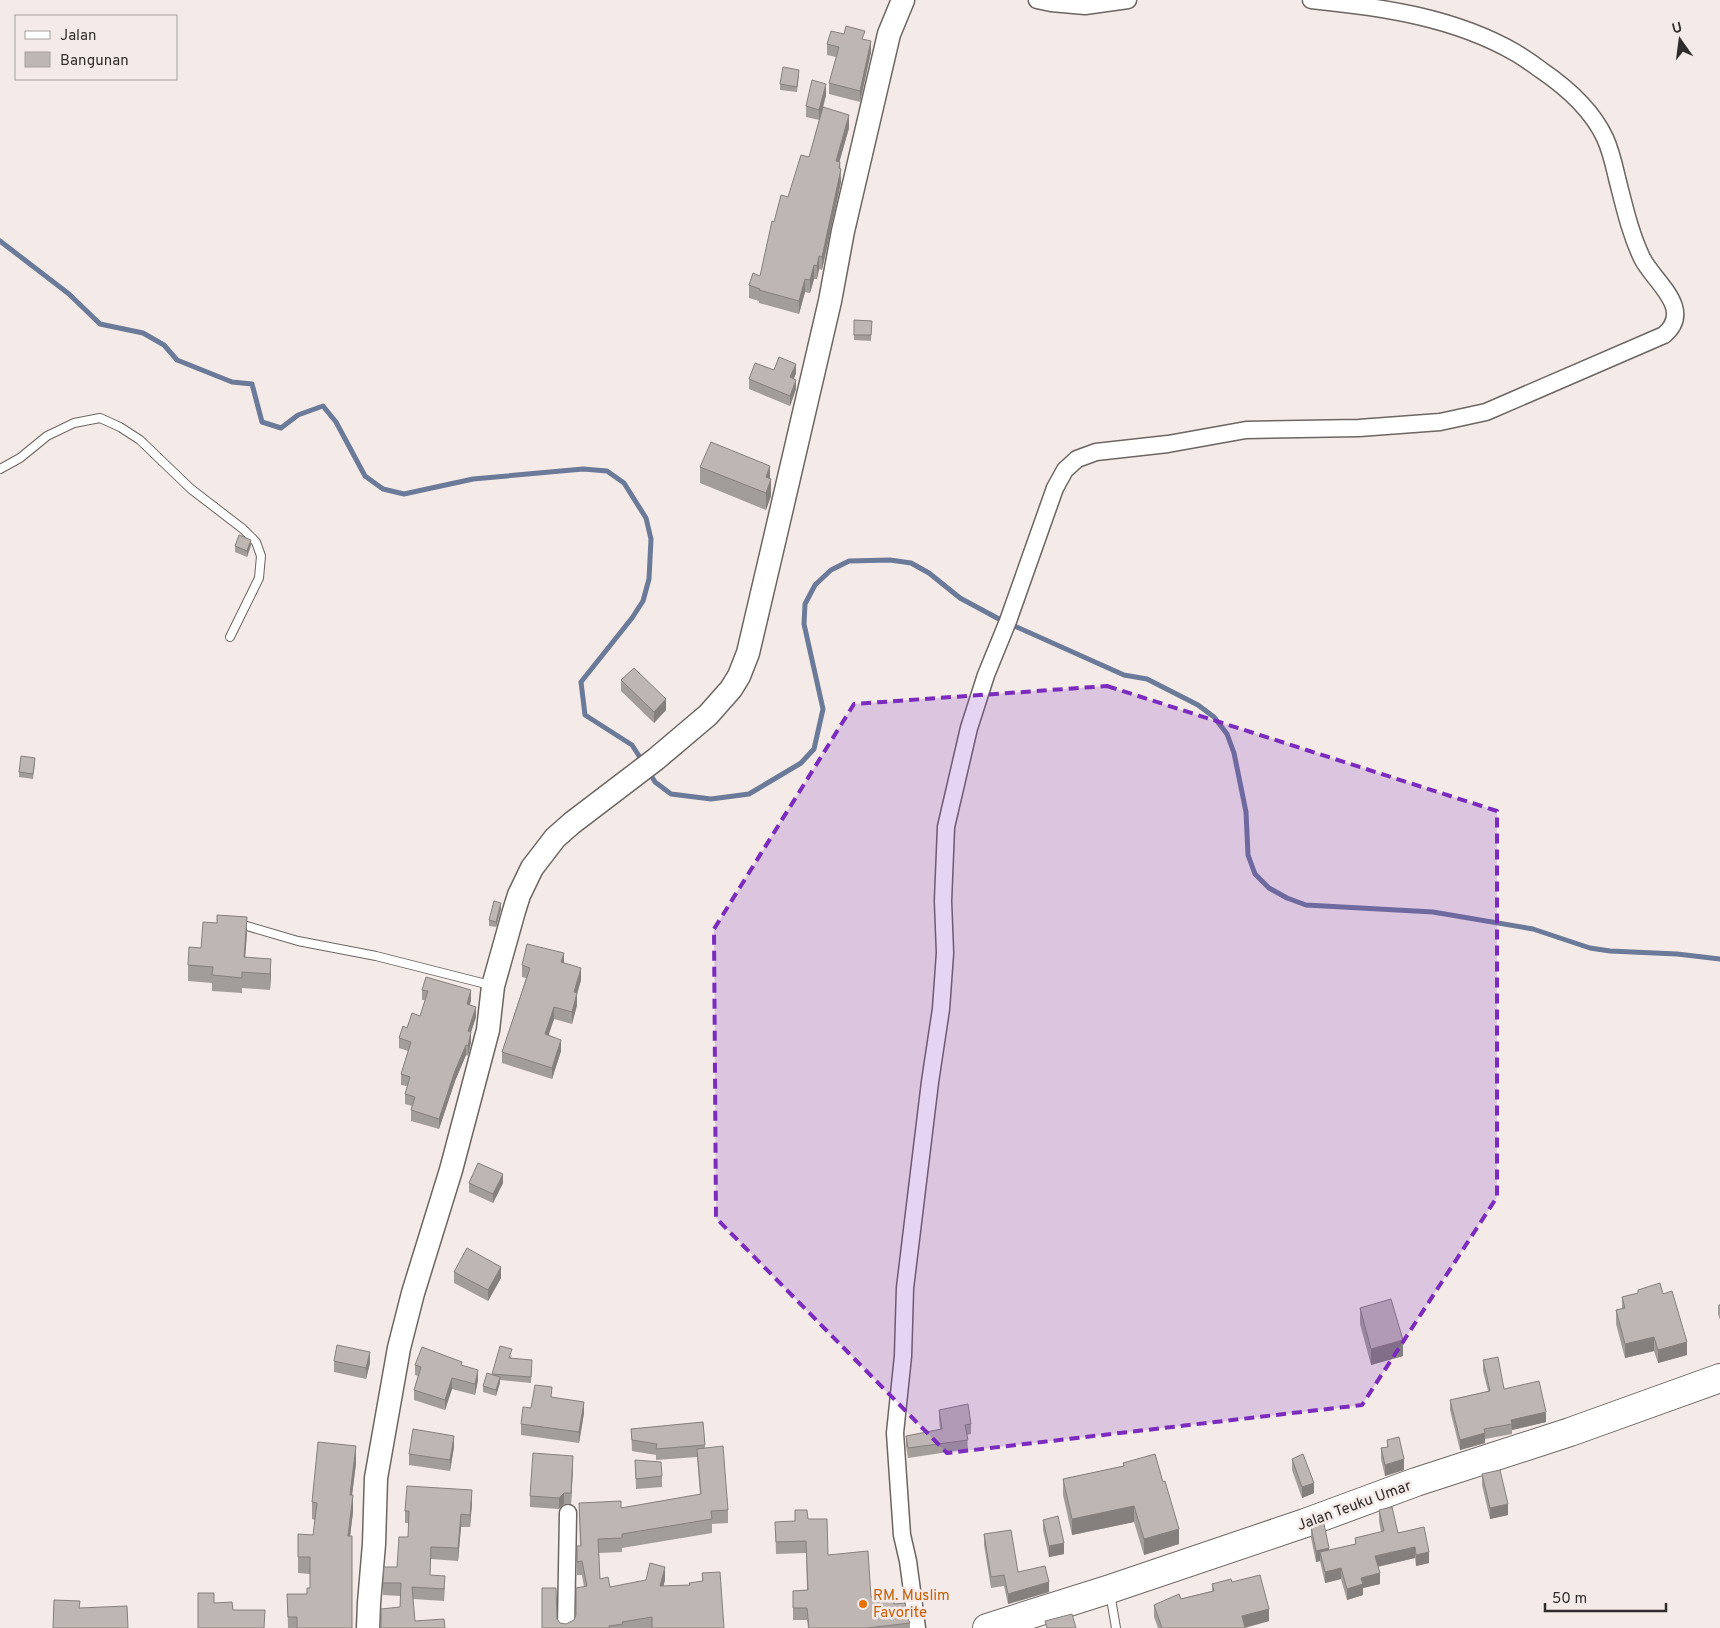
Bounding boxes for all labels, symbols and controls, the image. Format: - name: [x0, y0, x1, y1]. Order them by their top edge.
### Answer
- legend: [15, 15, 178, 80]
- north arrow: [1655, 15, 1705, 65]
- text: U: [1670, 19, 1684, 38]
- text: Jalan: [60, 27, 97, 46]
- text: Bangunan: [60, 52, 129, 71]
- street label: Jalan Teuku Umar: [1295, 1477, 1414, 1536]
- scale bar: [1545, 1580, 1666, 1612]
- place label: RM. Muslim Favorite: [873, 1587, 950, 1623]
- text: 50 m: [1552, 1590, 1587, 1609]
- marker: RM. Muslim Favorite: [857, 1598, 869, 1610]

